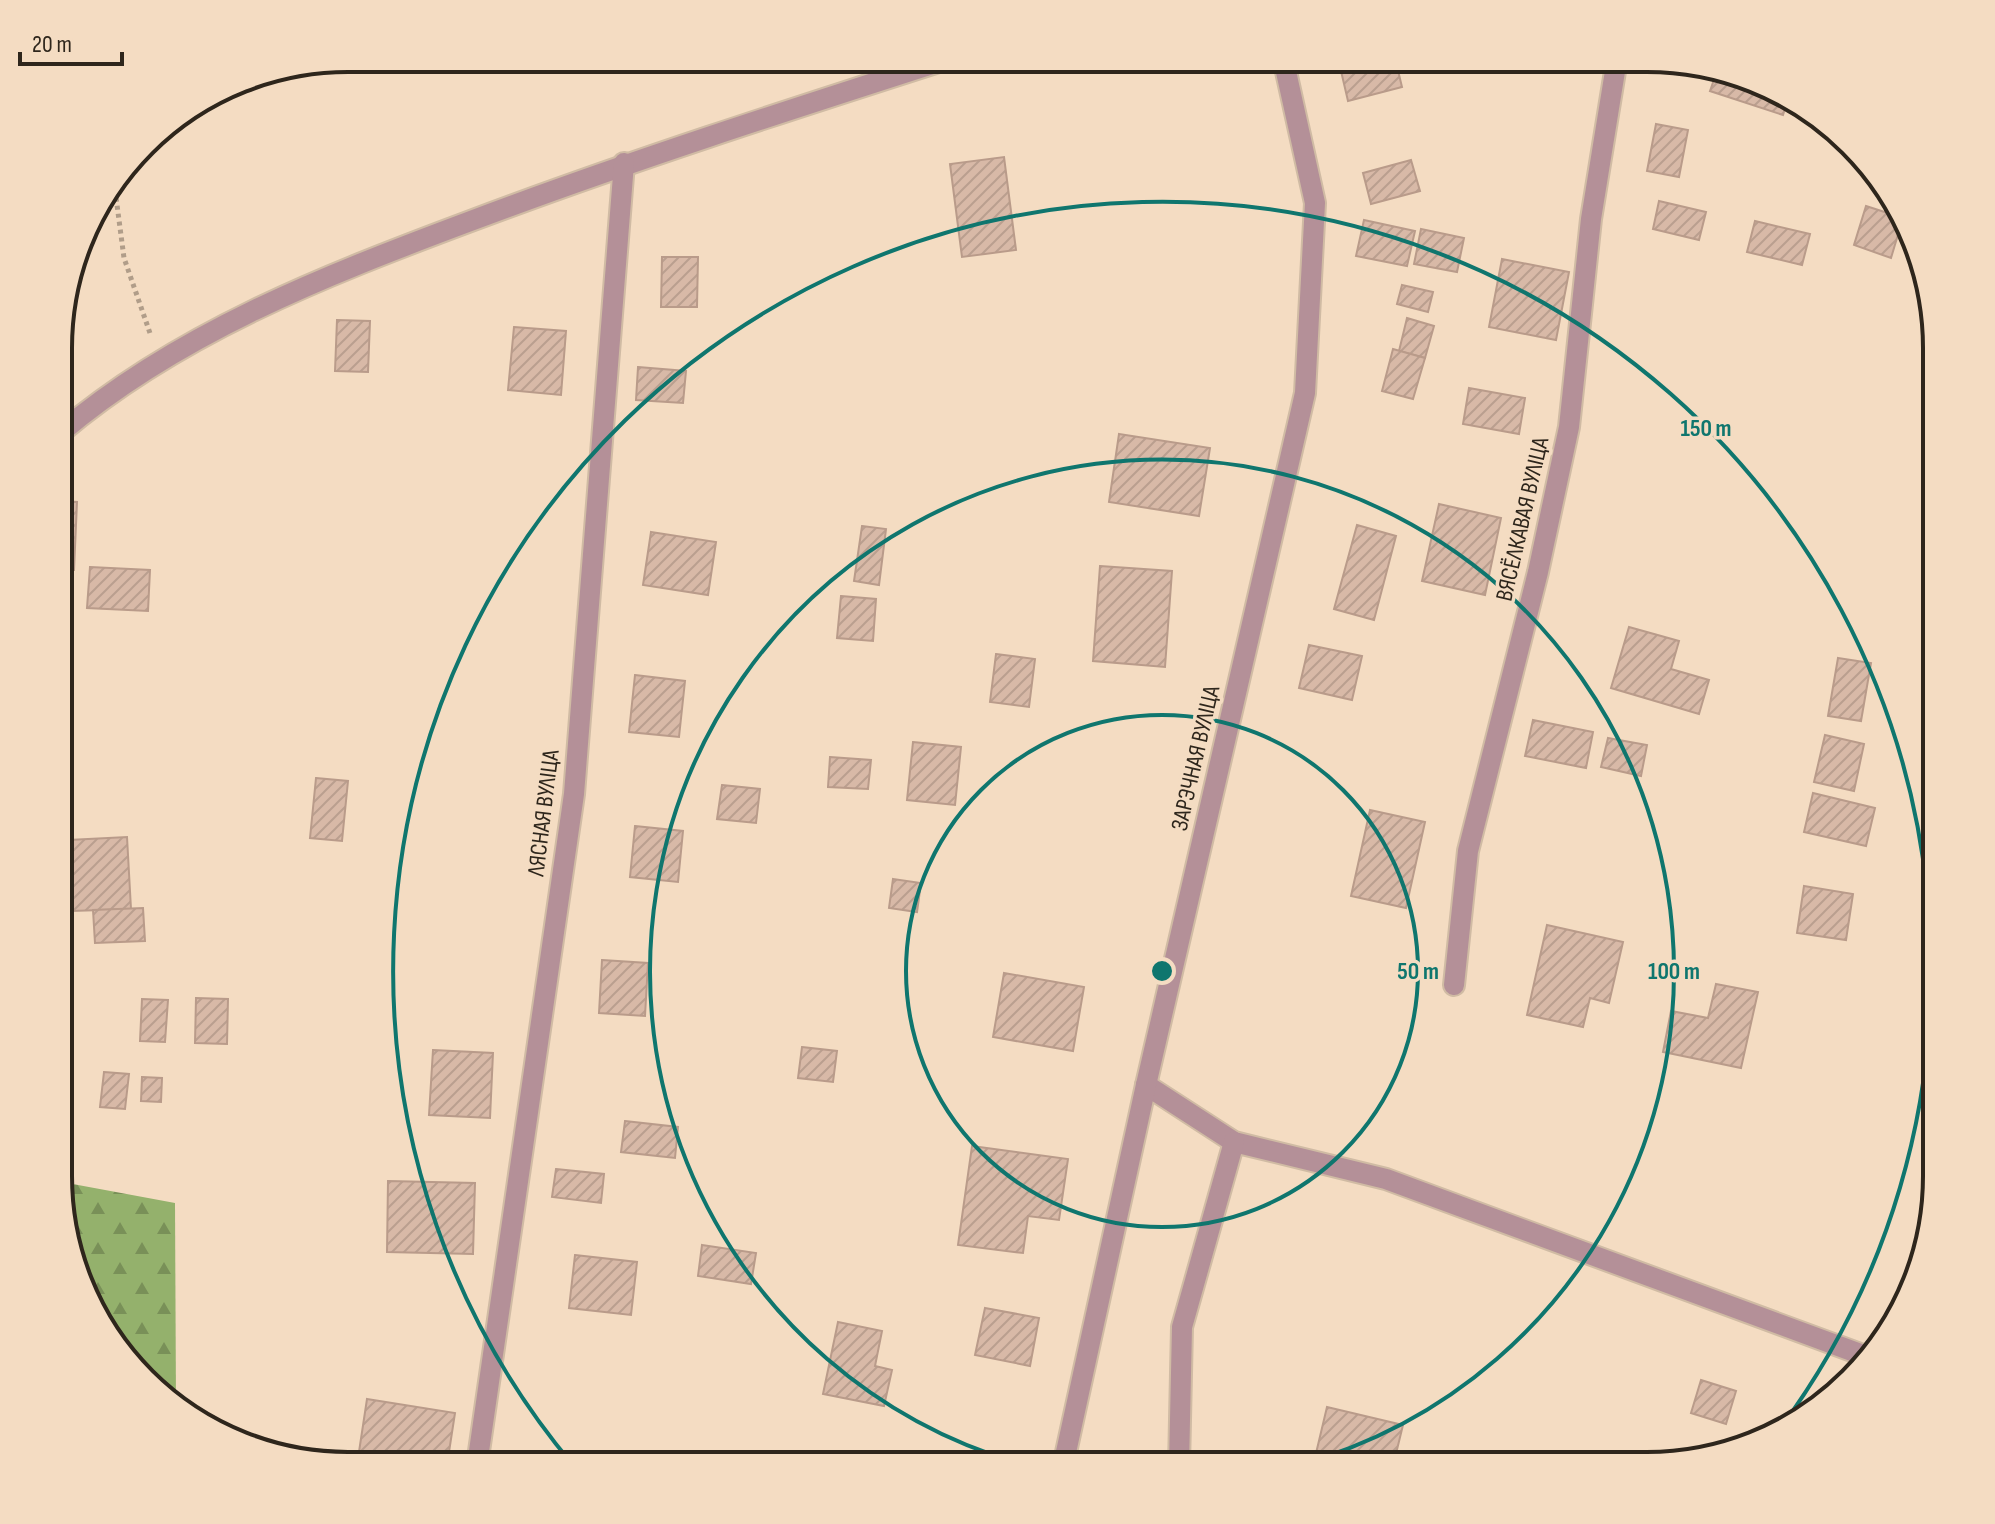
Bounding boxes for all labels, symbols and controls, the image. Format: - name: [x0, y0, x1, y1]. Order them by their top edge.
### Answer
- scale bar: [20, 16, 122, 66]
- text: 20 m: [32, 30, 72, 59]
- text: 150 m: [1680, 414, 1732, 443]
- street label: ВЯСЁЛКАВАЯ ВУЛІЦА: [1490, 434, 1556, 604]
- street label: ЗАРЭЧНАЯ ВУЛІЦА: [1165, 682, 1226, 833]
- street label: ЛЯСНАЯ ВУЛІЦА: [521, 748, 566, 879]
- centre of rings: [1148, 957, 1176, 985]
- text: 50 m: [1397, 957, 1439, 986]
- text: 100 m: [1648, 957, 1700, 986]

